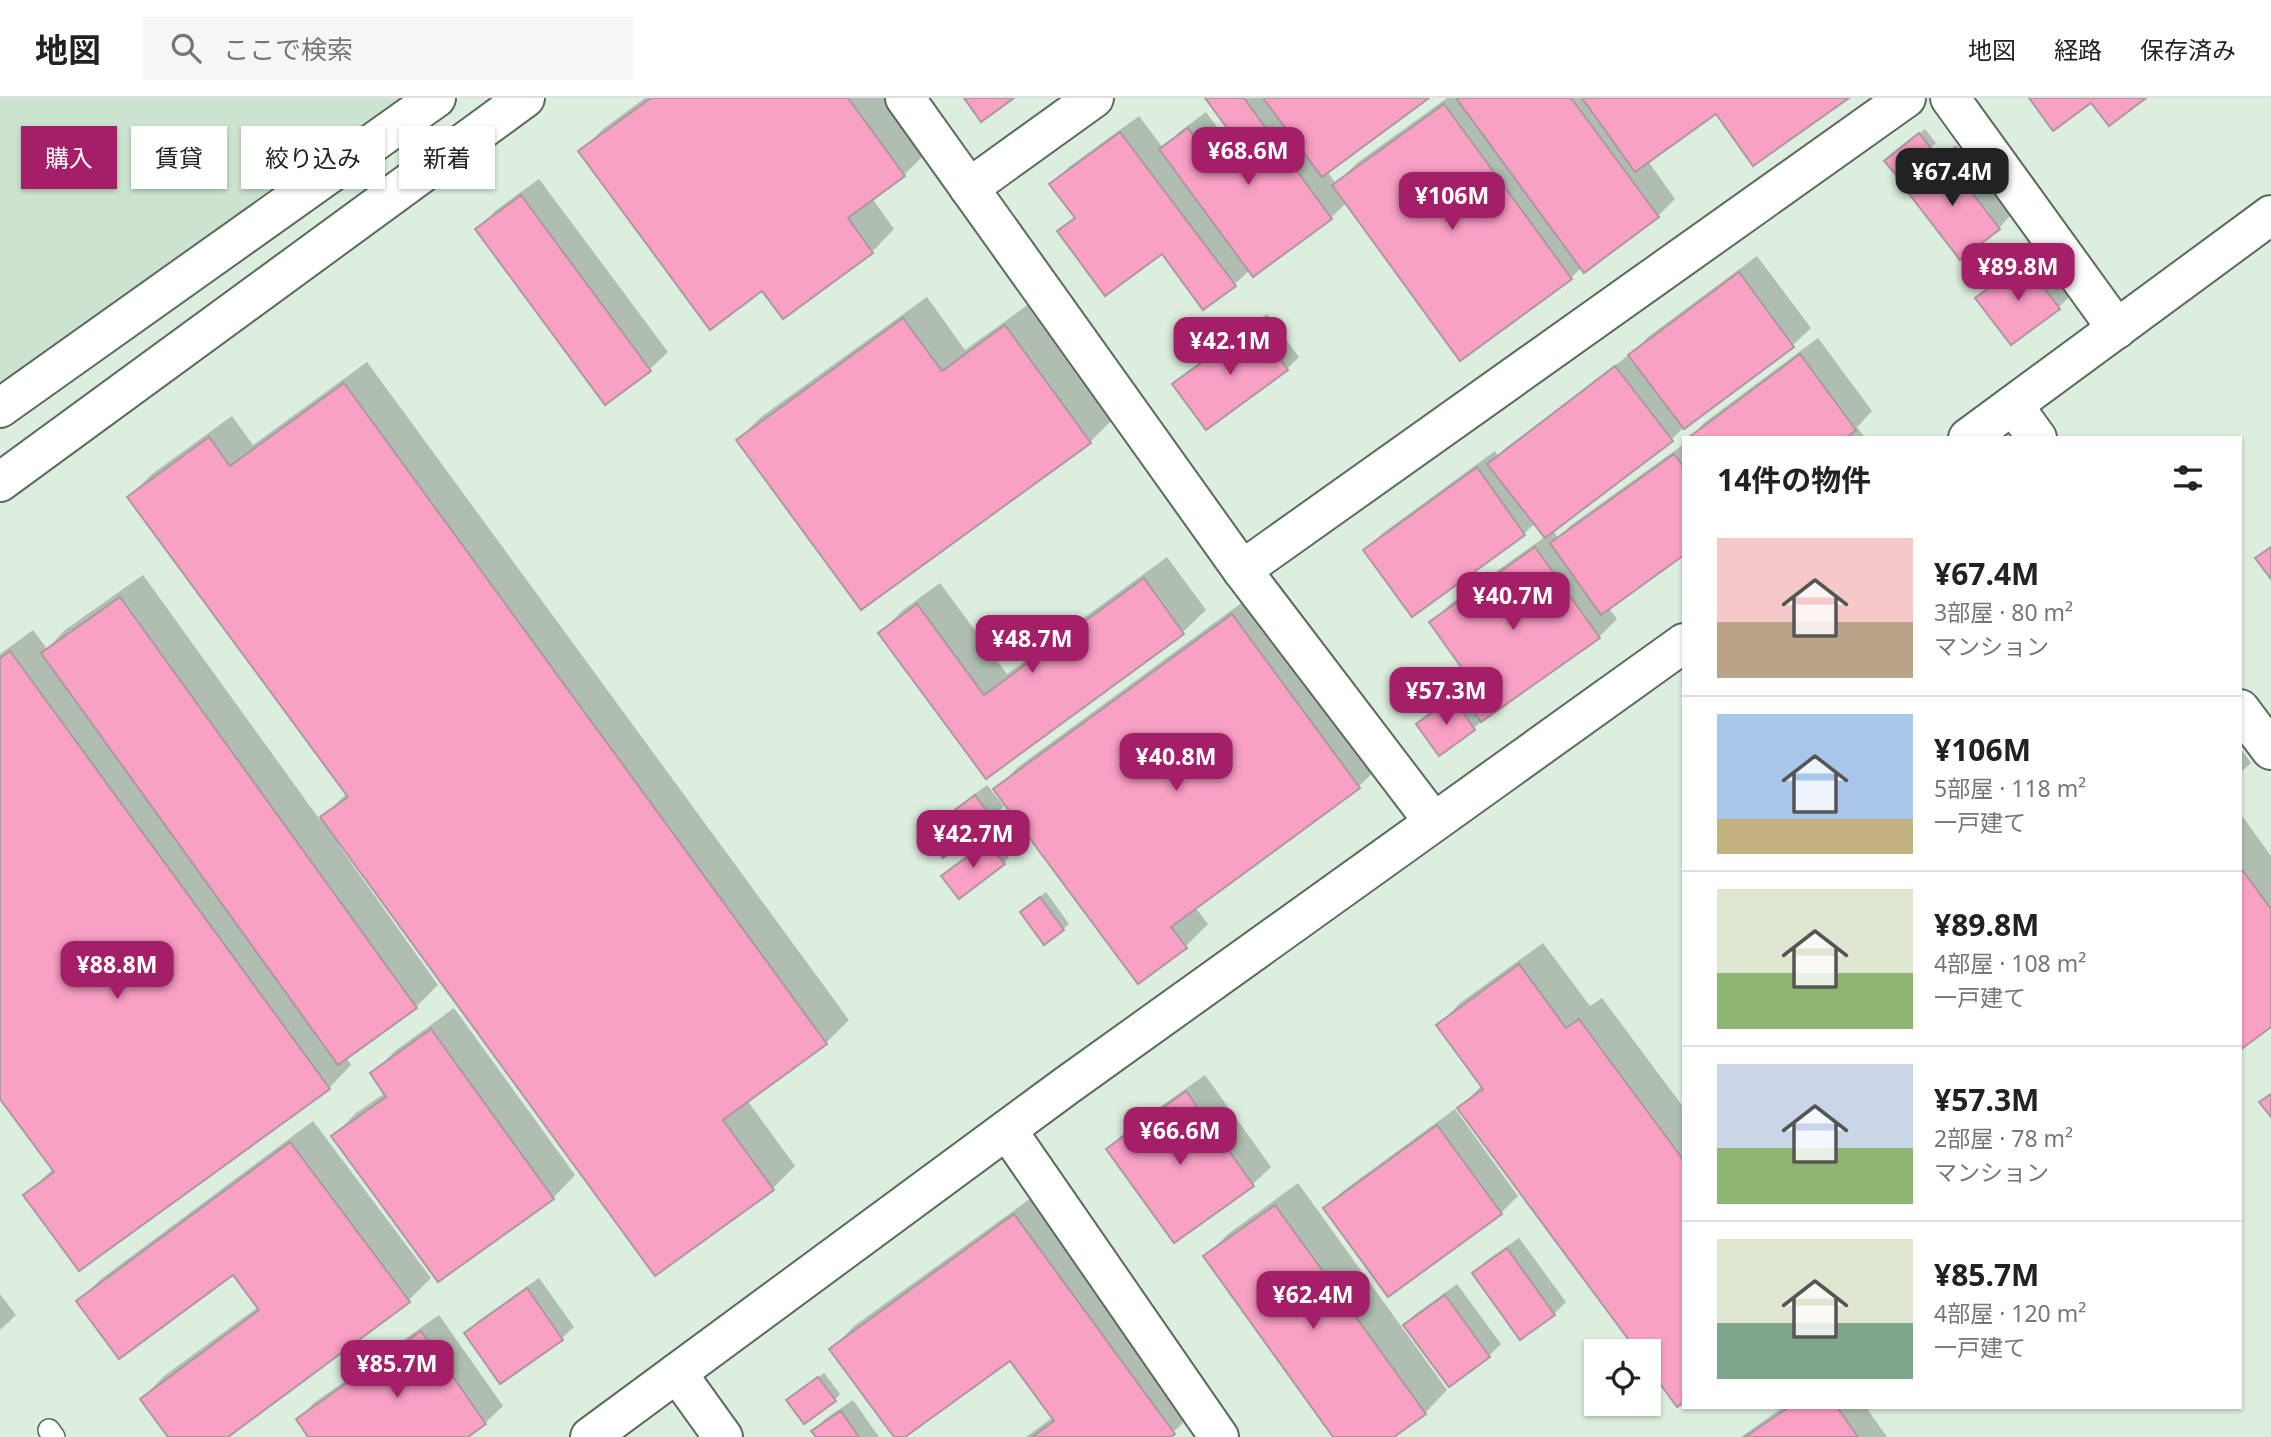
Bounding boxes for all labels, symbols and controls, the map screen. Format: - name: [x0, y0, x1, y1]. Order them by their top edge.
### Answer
- search box: [143, 17, 633, 80]
- text: 地図: [35, 27, 101, 72]
- icon: search: [167, 29, 205, 67]
- text: ここで検索: [223, 31, 353, 67]
- text: 地図: [1968, 33, 2016, 66]
- text: 経路: [2054, 33, 2102, 66]
- text: 保存済み: [2140, 33, 2236, 66]
- chip: 購入: [21, 126, 117, 189]
- chip: 賃貸: [131, 126, 227, 189]
- chip: 絞り込み: [241, 126, 385, 189]
- chip: 新着: [399, 126, 495, 189]
- pin: ¥68.6M: [1191, 127, 1305, 187]
- text: ¥68.6M: [1208, 134, 1288, 166]
- pin: ¥67.4M: [1895, 148, 2009, 208]
- text: ¥67.4M: [1912, 155, 1992, 187]
- pin: ¥106M: [1403, 172, 1501, 232]
- text: ¥106M: [1415, 179, 1489, 211]
- pin: ¥89.8M: [1961, 244, 2075, 303]
- text: ¥89.8M: [1978, 250, 2058, 282]
- pin: ¥42.1M: [1173, 317, 1287, 377]
- text: ¥42.1M: [1190, 324, 1270, 356]
- text: 14件の物件: [1717, 459, 1871, 500]
- icon: filters: [2169, 459, 2207, 497]
- text: ¥67.4M: [1934, 553, 2039, 594]
- icon: home: [1773, 566, 1857, 650]
- pin: ¥40.7M: [1456, 573, 1570, 632]
- text: ¥40.7M: [1473, 579, 1553, 611]
- text: 3部屋 · 80 m²: [1934, 596, 2073, 628]
- pin: ¥48.7M: [975, 616, 1089, 675]
- text: ¥48.7M: [992, 622, 1072, 654]
- text: マンション: [1934, 630, 2049, 662]
- pin: ¥57.3M: [1389, 668, 1503, 727]
- text: ¥57.3M: [1406, 674, 1486, 706]
- text: ¥106M: [1934, 729, 2031, 770]
- pin: ¥40.8M: [1119, 734, 1233, 793]
- text: ¥40.8M: [1136, 740, 1216, 772]
- icon: home: [1773, 742, 1857, 826]
- text: 5部屋 · 118 m²: [1934, 772, 2086, 804]
- text: 一戸建て: [1934, 806, 2026, 838]
- pin: ¥42.7M: [916, 810, 1030, 870]
- text: ¥42.7M: [933, 817, 1013, 849]
- text: ¥89.8M: [1934, 904, 2039, 945]
- icon: home: [1773, 917, 1857, 1001]
- pin: ¥88.8M: [60, 942, 174, 1001]
- text: 4部屋 · 108 m²: [1934, 947, 2086, 979]
- text: ¥88.8M: [77, 948, 157, 980]
- text: 一戸建て: [1934, 981, 2026, 1013]
- text: ¥57.3M: [1934, 1079, 2039, 1120]
- icon: home: [1773, 1092, 1857, 1176]
- pin: ¥66.6M: [1123, 1108, 1237, 1167]
- text: ¥66.6M: [1140, 1114, 1220, 1146]
- text: 2部屋 · 78 m²: [1934, 1122, 2073, 1154]
- text: マンション: [1934, 1156, 2049, 1188]
- text: ¥85.7M: [1934, 1254, 2039, 1295]
- icon: home: [1773, 1267, 1857, 1351]
- pin: ¥62.4M: [1256, 1272, 1370, 1331]
- text: ¥62.4M: [1273, 1278, 1353, 1310]
- text: 4部屋 · 120 m²: [1934, 1297, 2086, 1329]
- text: 一戸建て: [1934, 1331, 2026, 1363]
- map controls: [1584, 1339, 1661, 1416]
- button: locate: [1584, 1339, 1661, 1416]
- pin: ¥85.7M: [340, 1340, 454, 1400]
- text: ¥85.7M: [357, 1347, 437, 1379]

